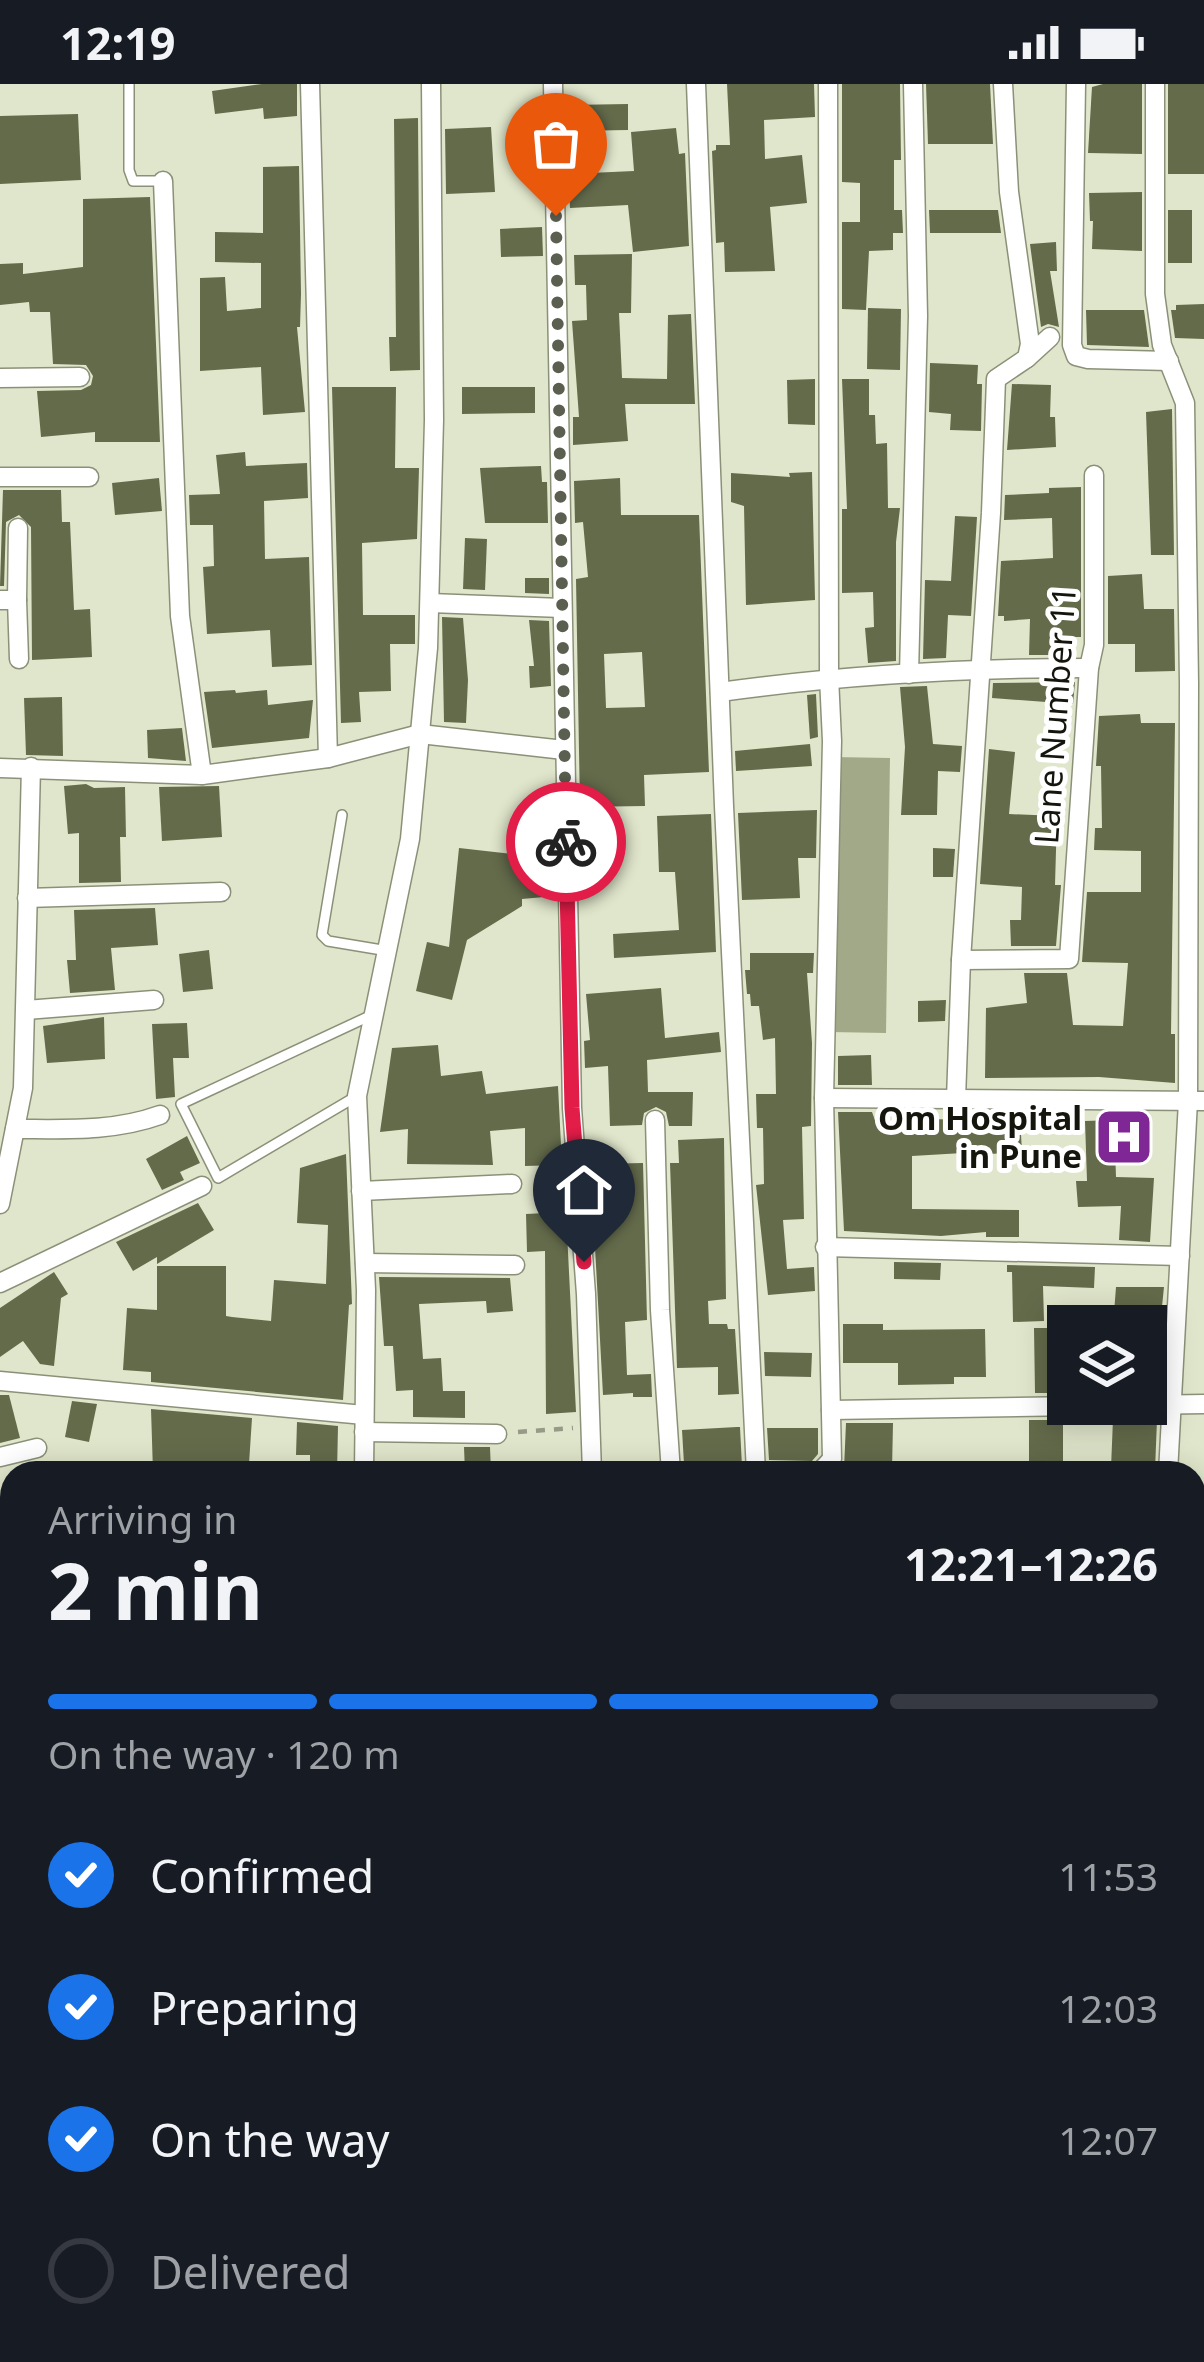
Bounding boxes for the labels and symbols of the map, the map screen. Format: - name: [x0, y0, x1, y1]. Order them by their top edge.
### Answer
- pin: [505, 93, 607, 216]
- street label: Lane Number 11: [1023, 584, 1086, 846]
- courier: [506, 782, 626, 902]
- place label: Om Hospital in Pune: [878, 1095, 1082, 1178]
- hospital icon: Om Hospital in Pune: [1093, 1106, 1155, 1168]
- pin: [533, 1139, 635, 1262]

